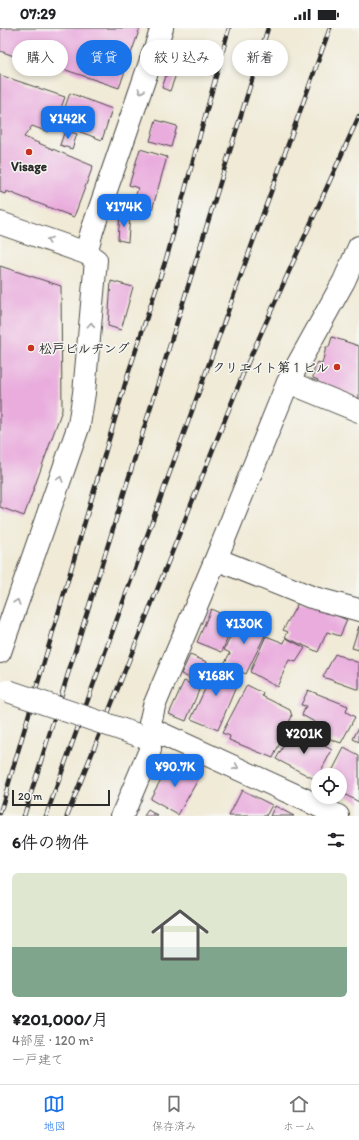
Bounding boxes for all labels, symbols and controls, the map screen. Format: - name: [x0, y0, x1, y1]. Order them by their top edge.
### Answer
- text: 07:29: [20, 5, 56, 23]
- chip: 購入: [12, 40, 68, 76]
- chip: 賃貸: [76, 40, 132, 76]
- chip: 絞り込み: [140, 40, 224, 76]
- chip: 新着: [232, 40, 288, 76]
- one-way arrow: [137, 88, 145, 95]
- pin: ¥142K: [40, 106, 96, 140]
- text: ¥142K: [50, 111, 86, 126]
- marker: Visage: [24, 147, 34, 157]
- place label: Visage: [11, 159, 47, 175]
- pin: ¥174K: [96, 194, 152, 228]
- text: ¥174K: [106, 199, 142, 214]
- one-way arrow: [46, 237, 53, 245]
- one-way arrow: [86, 322, 95, 328]
- place label: 松戸ビルヂング: [39, 341, 130, 356]
- marker: 松戸ビルヂング: [26, 343, 36, 353]
- place label: クリエイト第１ビル: [212, 360, 329, 375]
- marker: クリエイト第１ビル: [332, 362, 342, 372]
- one-way arrow: [55, 475, 63, 482]
- one-way arrow: [12, 598, 21, 605]
- pin: ¥130K: [216, 611, 272, 645]
- text: ¥130K: [226, 616, 262, 631]
- pin: ¥168K: [188, 663, 244, 697]
- text: ¥168K: [198, 668, 234, 683]
- pin: ¥201K: [276, 721, 332, 755]
- text: ¥201K: [286, 726, 322, 741]
- pin: ¥90.7K: [142, 754, 208, 788]
- text: ¥90.7K: [155, 759, 195, 774]
- one-way arrow: [232, 763, 239, 771]
- map controls: [311, 768, 347, 804]
- button: locate: [311, 768, 347, 804]
- scale bar: [12, 788, 110, 807]
- text: 20 m: [18, 790, 42, 803]
- icon: filters: [325, 829, 347, 851]
- text: 6件の物件: [12, 832, 89, 852]
- icon: home: [144, 899, 216, 971]
- text: ¥201,000/月: [12, 1009, 108, 1029]
- text: 4部屋 · 120 m²: [12, 1033, 94, 1048]
- text: 一戸建て: [12, 1052, 64, 1067]
- tab: 地図: [43, 1093, 65, 1133]
- tab: 保存済み: [152, 1093, 196, 1133]
- tab: ホーム: [283, 1093, 316, 1133]

